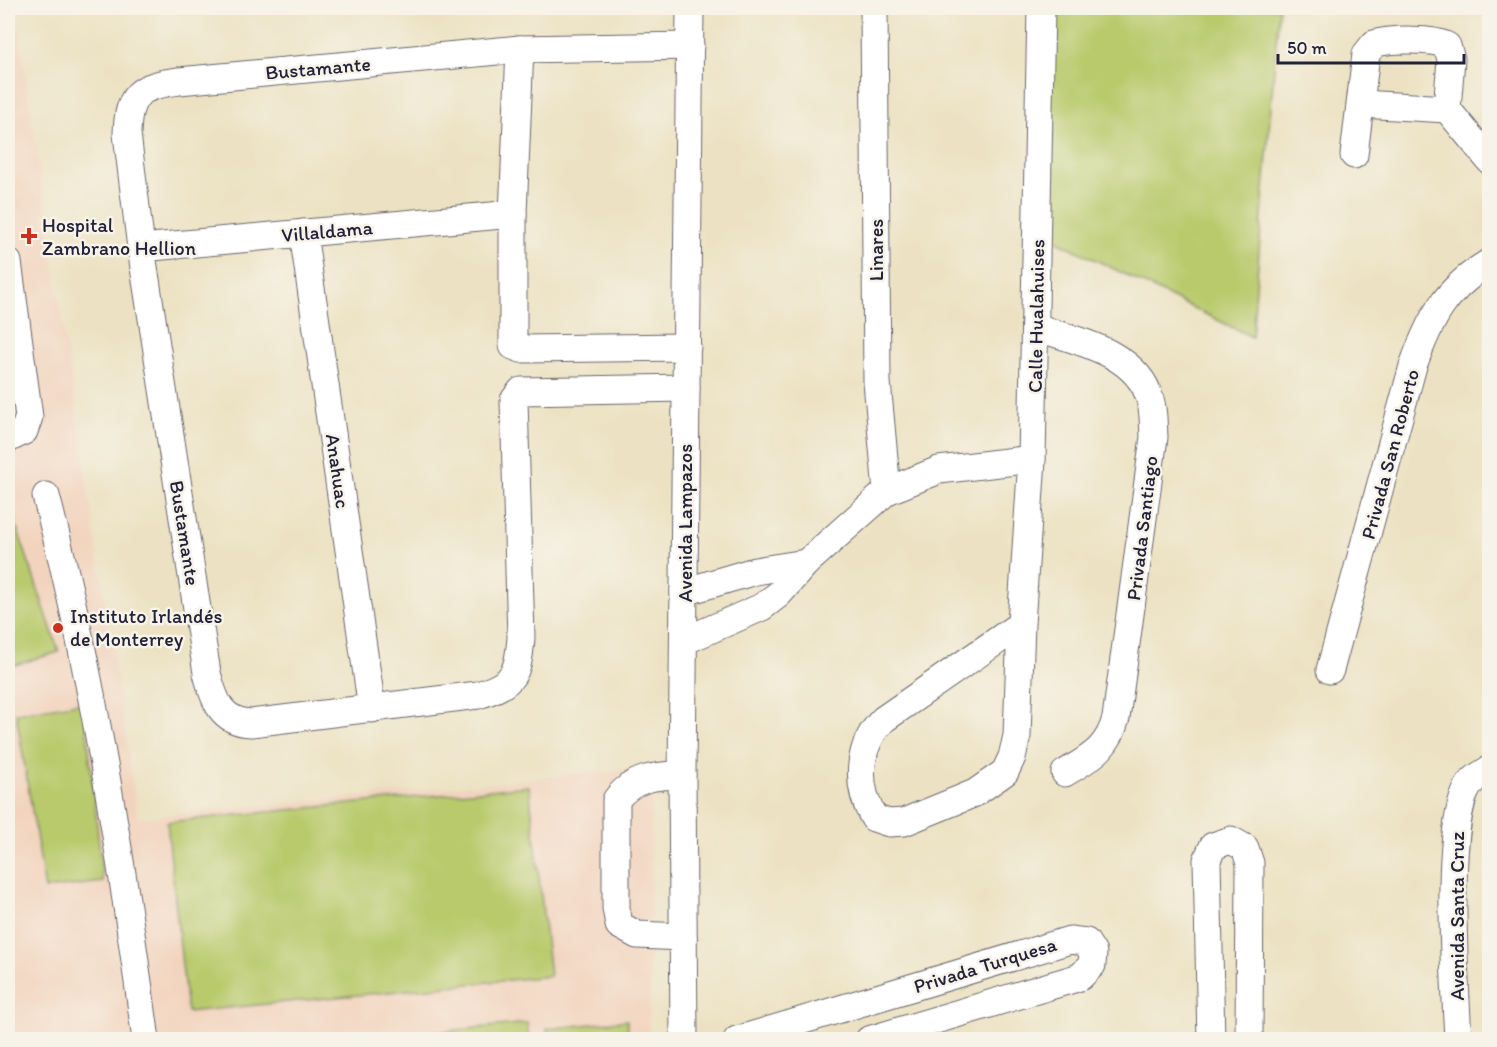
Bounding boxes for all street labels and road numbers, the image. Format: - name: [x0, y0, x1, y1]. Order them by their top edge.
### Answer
- street label: Bustamante: [264, 51, 372, 85]
- street label: Villaldama: [280, 215, 374, 247]
- street label: Linares: [864, 219, 888, 281]
- street label: Calle Hualahuises: [1023, 239, 1049, 393]
- street label: Privada San Roberto: [1356, 366, 1424, 542]
- street label: Anahuac: [321, 432, 355, 510]
- street label: Avenida Lampazos: [673, 444, 697, 602]
- street label: Privada Santiago: [1121, 454, 1163, 602]
- street label: Bustamante: [165, 479, 205, 587]
- street label: Avenida Santa Cruz: [1445, 831, 1469, 1000]
- street label: Privada Turquesa: [911, 932, 1060, 998]

